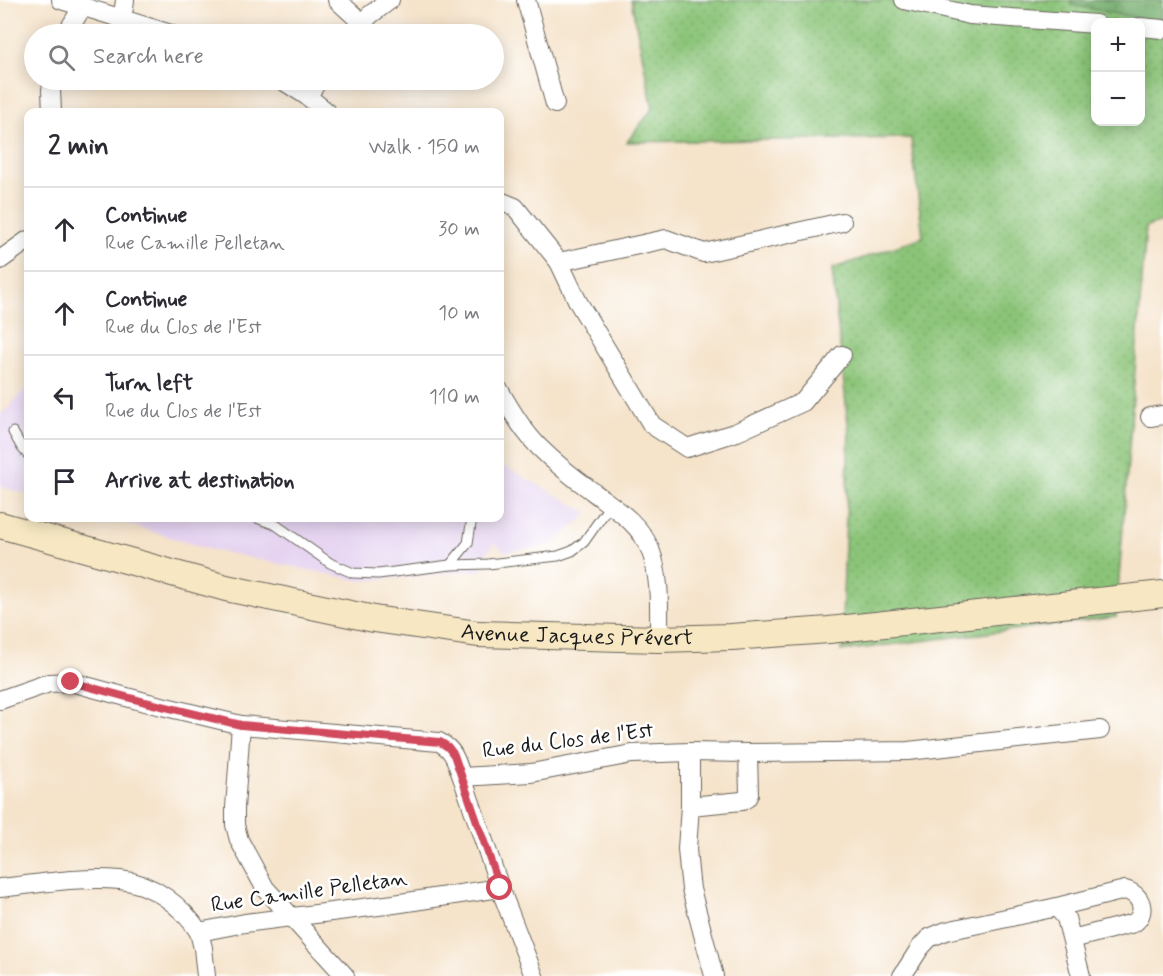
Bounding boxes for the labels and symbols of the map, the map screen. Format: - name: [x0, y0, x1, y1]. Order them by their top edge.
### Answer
- street label: Avenue Jacques Prévert: [459, 618, 694, 653]
- route end: [57, 668, 83, 694]
- street label: Rue du Clos de l'Est: [481, 717, 655, 765]
- street label: Rue Camille Pelletan: [209, 864, 409, 920]
- route start: [486, 874, 512, 900]

